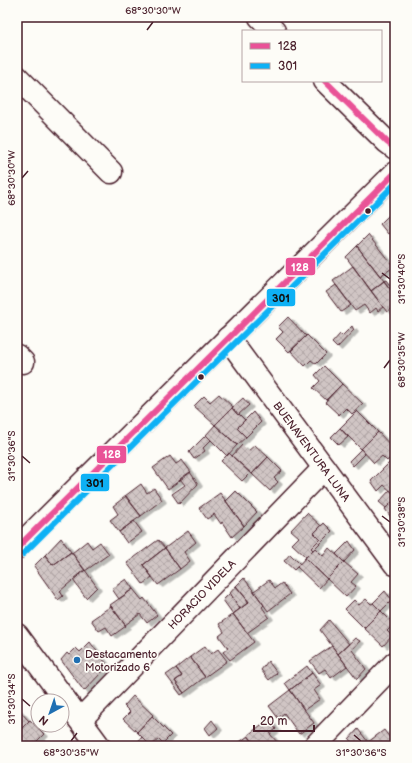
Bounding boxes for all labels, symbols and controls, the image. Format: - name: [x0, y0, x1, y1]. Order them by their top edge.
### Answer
- text: 68°30'30"W: [125, 5, 181, 17]
- legend: [242, 30, 382, 82]
- text: 128: [278, 39, 297, 54]
- text: 301: [278, 59, 297, 74]
- text: 68°30'30"W: [6, 150, 18, 206]
- unlabelled marker: [363, 206, 373, 216]
- text: 31°30'40"S: [396, 254, 408, 304]
- line badge: 128: [285, 257, 316, 276]
- text: 128: [291, 261, 309, 274]
- line badge: 301: [266, 288, 296, 307]
- text: 301: [272, 292, 290, 305]
- text: 68°30'35"W: [396, 332, 408, 388]
- unlabelled marker: [196, 372, 206, 382]
- street label: BUENAVENTURA LUNA: [270, 399, 353, 504]
- text: 31°30'36"S: [6, 431, 18, 481]
- line badge: 128: [96, 445, 127, 464]
- text: 128: [103, 448, 121, 461]
- line badge: 301: [80, 473, 110, 492]
- text: 301: [86, 477, 104, 490]
- text: 31°30'38"S: [396, 497, 408, 547]
- street label: HORACIO VIDELA: [166, 557, 239, 632]
- place label: Destacamento Motorizado 6: [85, 648, 157, 674]
- marker: Destacamento Motorizado 6: [72, 655, 82, 665]
- text: 31°30'34"S: [6, 674, 18, 724]
- north arrow: [30, 693, 70, 733]
- scale bar: [254, 707, 314, 733]
- text: N: [37, 713, 51, 728]
- text: 20 m: [260, 714, 287, 729]
- text: 68°30'35"W: [43, 747, 99, 759]
- text: 31°30'36"S: [336, 747, 386, 759]

